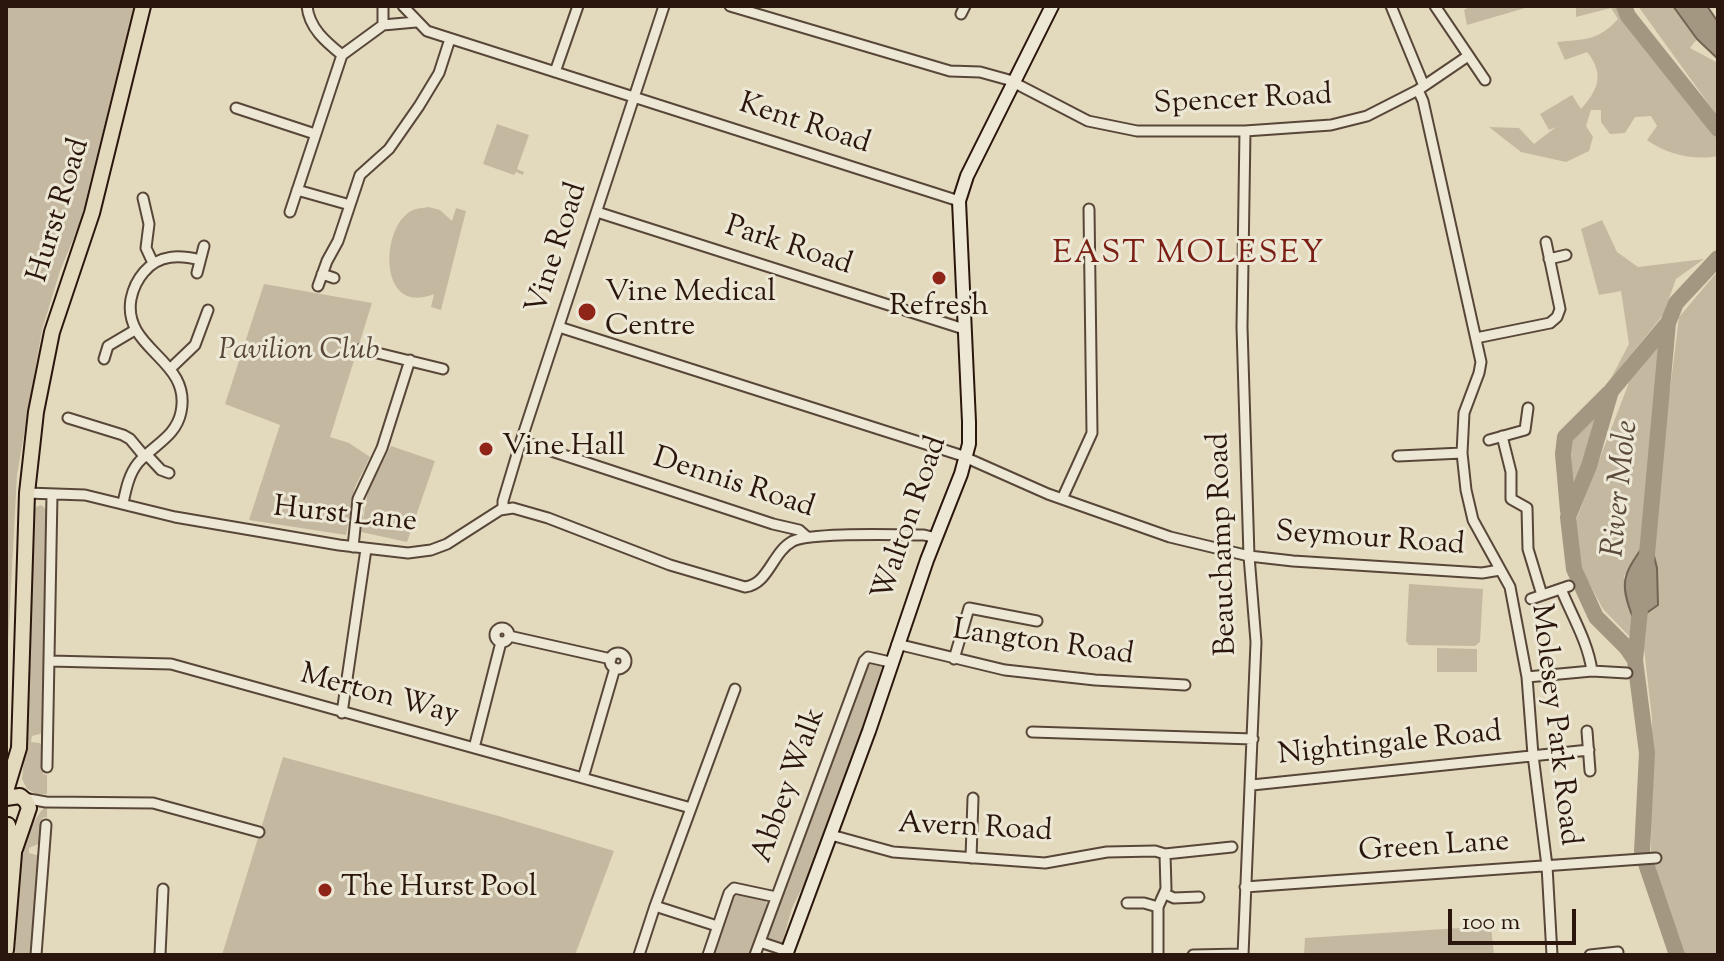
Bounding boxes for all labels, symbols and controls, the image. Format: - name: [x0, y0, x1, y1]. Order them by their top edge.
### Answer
- street label: Spencer Road: [1153, 79, 1333, 125]
- street label: Kent Road: [734, 88, 874, 164]
- street label: Hurst Road: [22, 135, 100, 287]
- street label: Vine Road: [521, 179, 597, 319]
- street label: Park Road: [720, 211, 856, 285]
- district label: EAST MOLESEY: [1052, 238, 1326, 276]
- marker: Refresh: [930, 269, 948, 287]
- place label: Vine Medical Centre: [605, 277, 776, 348]
- place label: Refresh: [889, 291, 989, 327]
- marker: Vine Medical Centre: [576, 301, 598, 323]
- park label: Pavilion Club: [218, 335, 380, 371]
- water label: River Mole: [1597, 419, 1649, 559]
- place label: Vine Hall: [502, 431, 625, 467]
- street label: Walton Road: [867, 432, 957, 606]
- street label: Beauchamp Road: [1203, 432, 1247, 656]
- marker: Vine Hall: [477, 440, 495, 458]
- street label: Dennis Road: [648, 442, 818, 528]
- street label: Hurst Lane: [271, 492, 419, 542]
- street label: Seymour Road: [1274, 516, 1466, 566]
- street label: Molesey Park Road: [1520, 602, 1586, 848]
- street label: Langton Road: [950, 614, 1136, 676]
- street label: Merton Way: [296, 659, 462, 735]
- street label: Abbey Walk: [746, 704, 836, 868]
- street label: Nightingale Road: [1276, 716, 1504, 776]
- street label: Avern Road: [897, 808, 1053, 852]
- street label: Green Lane: [1357, 826, 1511, 872]
- place label: The Hurst Pool: [341, 872, 537, 908]
- marker: The Hurst Pool: [316, 881, 334, 899]
- scale bar: [1452, 893, 1580, 943]
- text: 100 m: [1462, 906, 1520, 940]

